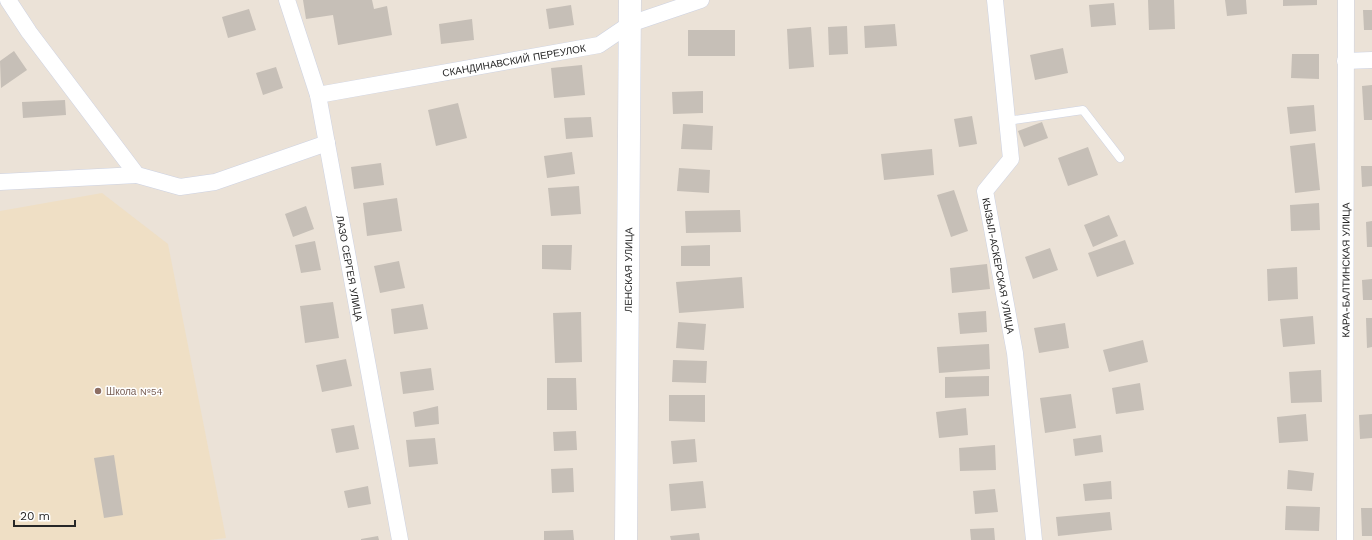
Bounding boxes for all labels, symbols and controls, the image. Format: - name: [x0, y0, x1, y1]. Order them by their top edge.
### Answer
- street label: СКАНДИНАВСКИЙ ПЕРЕУЛОК: [441, 42, 587, 78]
- street label: КЫЗЫЛ-АСКЕРСКАЯ УЛИЦА: [981, 197, 1017, 335]
- street label: КАРА-БАЛТИНСКАЯ УЛИЦА: [1340, 202, 1351, 337]
- street label: ЛАЗО СЕРГЕЯ УЛИЦА: [335, 214, 365, 322]
- street label: ЛЕНСКАЯ УЛИЦА: [622, 227, 634, 312]
- marker: Школа №54: [93, 386, 103, 396]
- place label: Школа №54: [106, 386, 163, 397]
- scale bar: [14, 502, 75, 528]
- text: 20 m: [20, 509, 50, 523]

